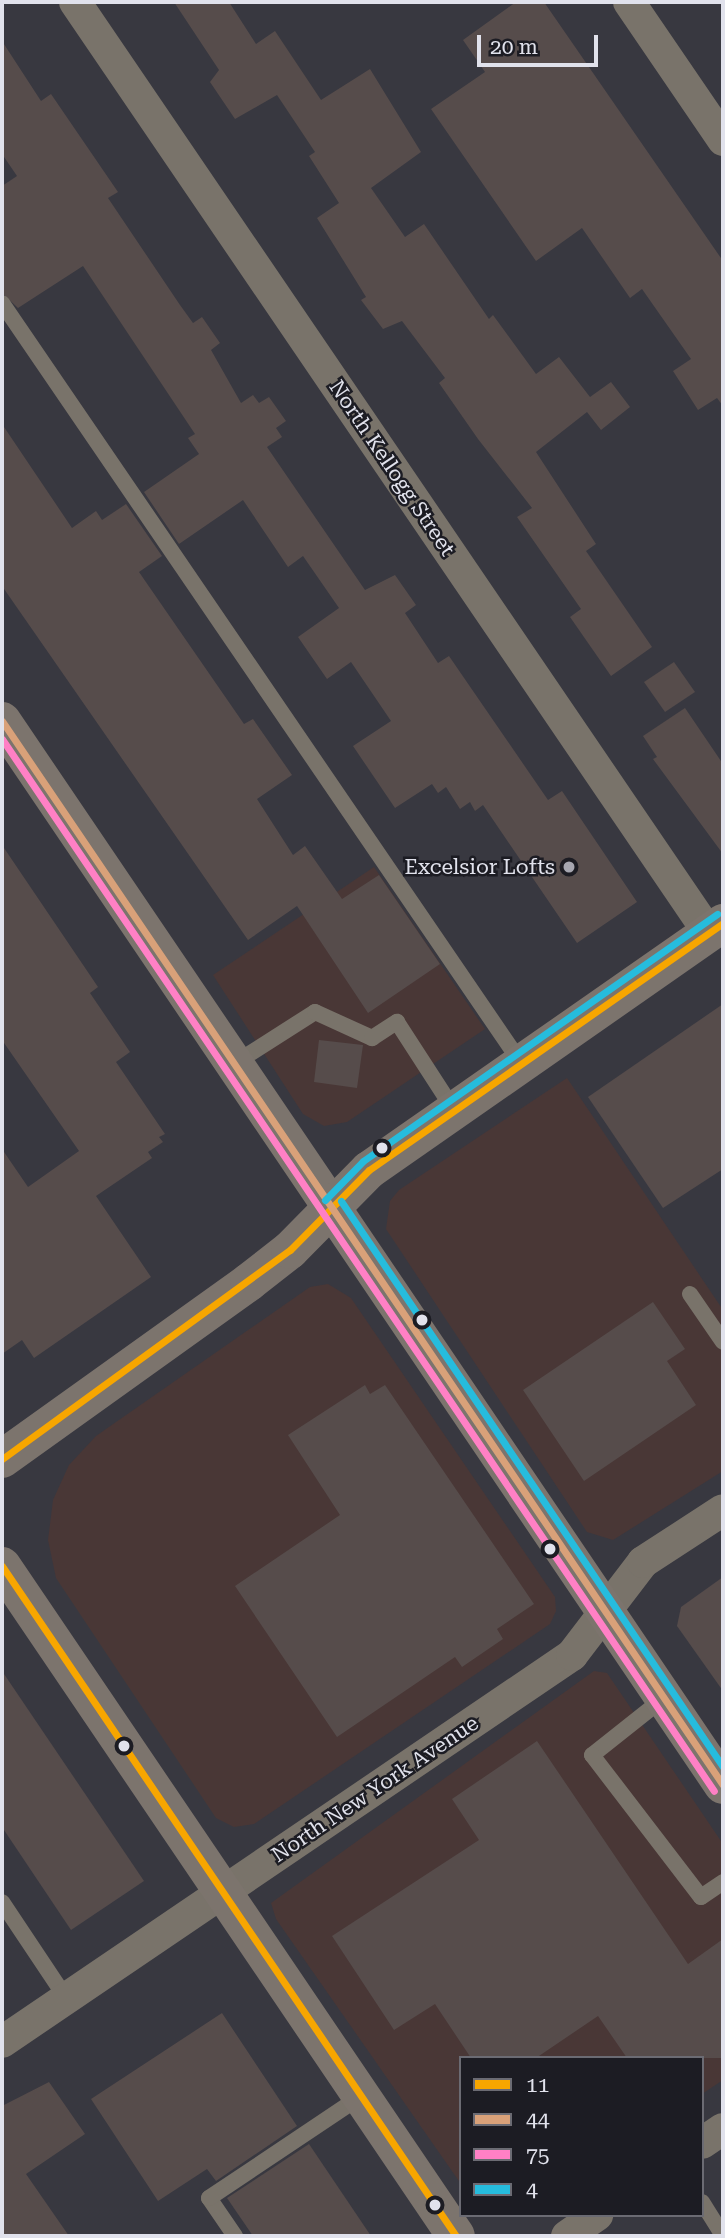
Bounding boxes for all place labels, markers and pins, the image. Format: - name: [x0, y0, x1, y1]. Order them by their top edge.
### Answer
- place label: Excelsior Lofts: [404, 854, 555, 880]
- marker: Excelsior Lofts: [561, 859, 577, 875]
- unlabelled marker: [375, 1141, 389, 1155]
- unlabelled marker: [415, 1313, 429, 1327]
- unlabelled marker: [543, 1542, 557, 1556]
- unlabelled marker: [117, 1739, 131, 1753]
- unlabelled marker: [428, 2198, 442, 2212]

